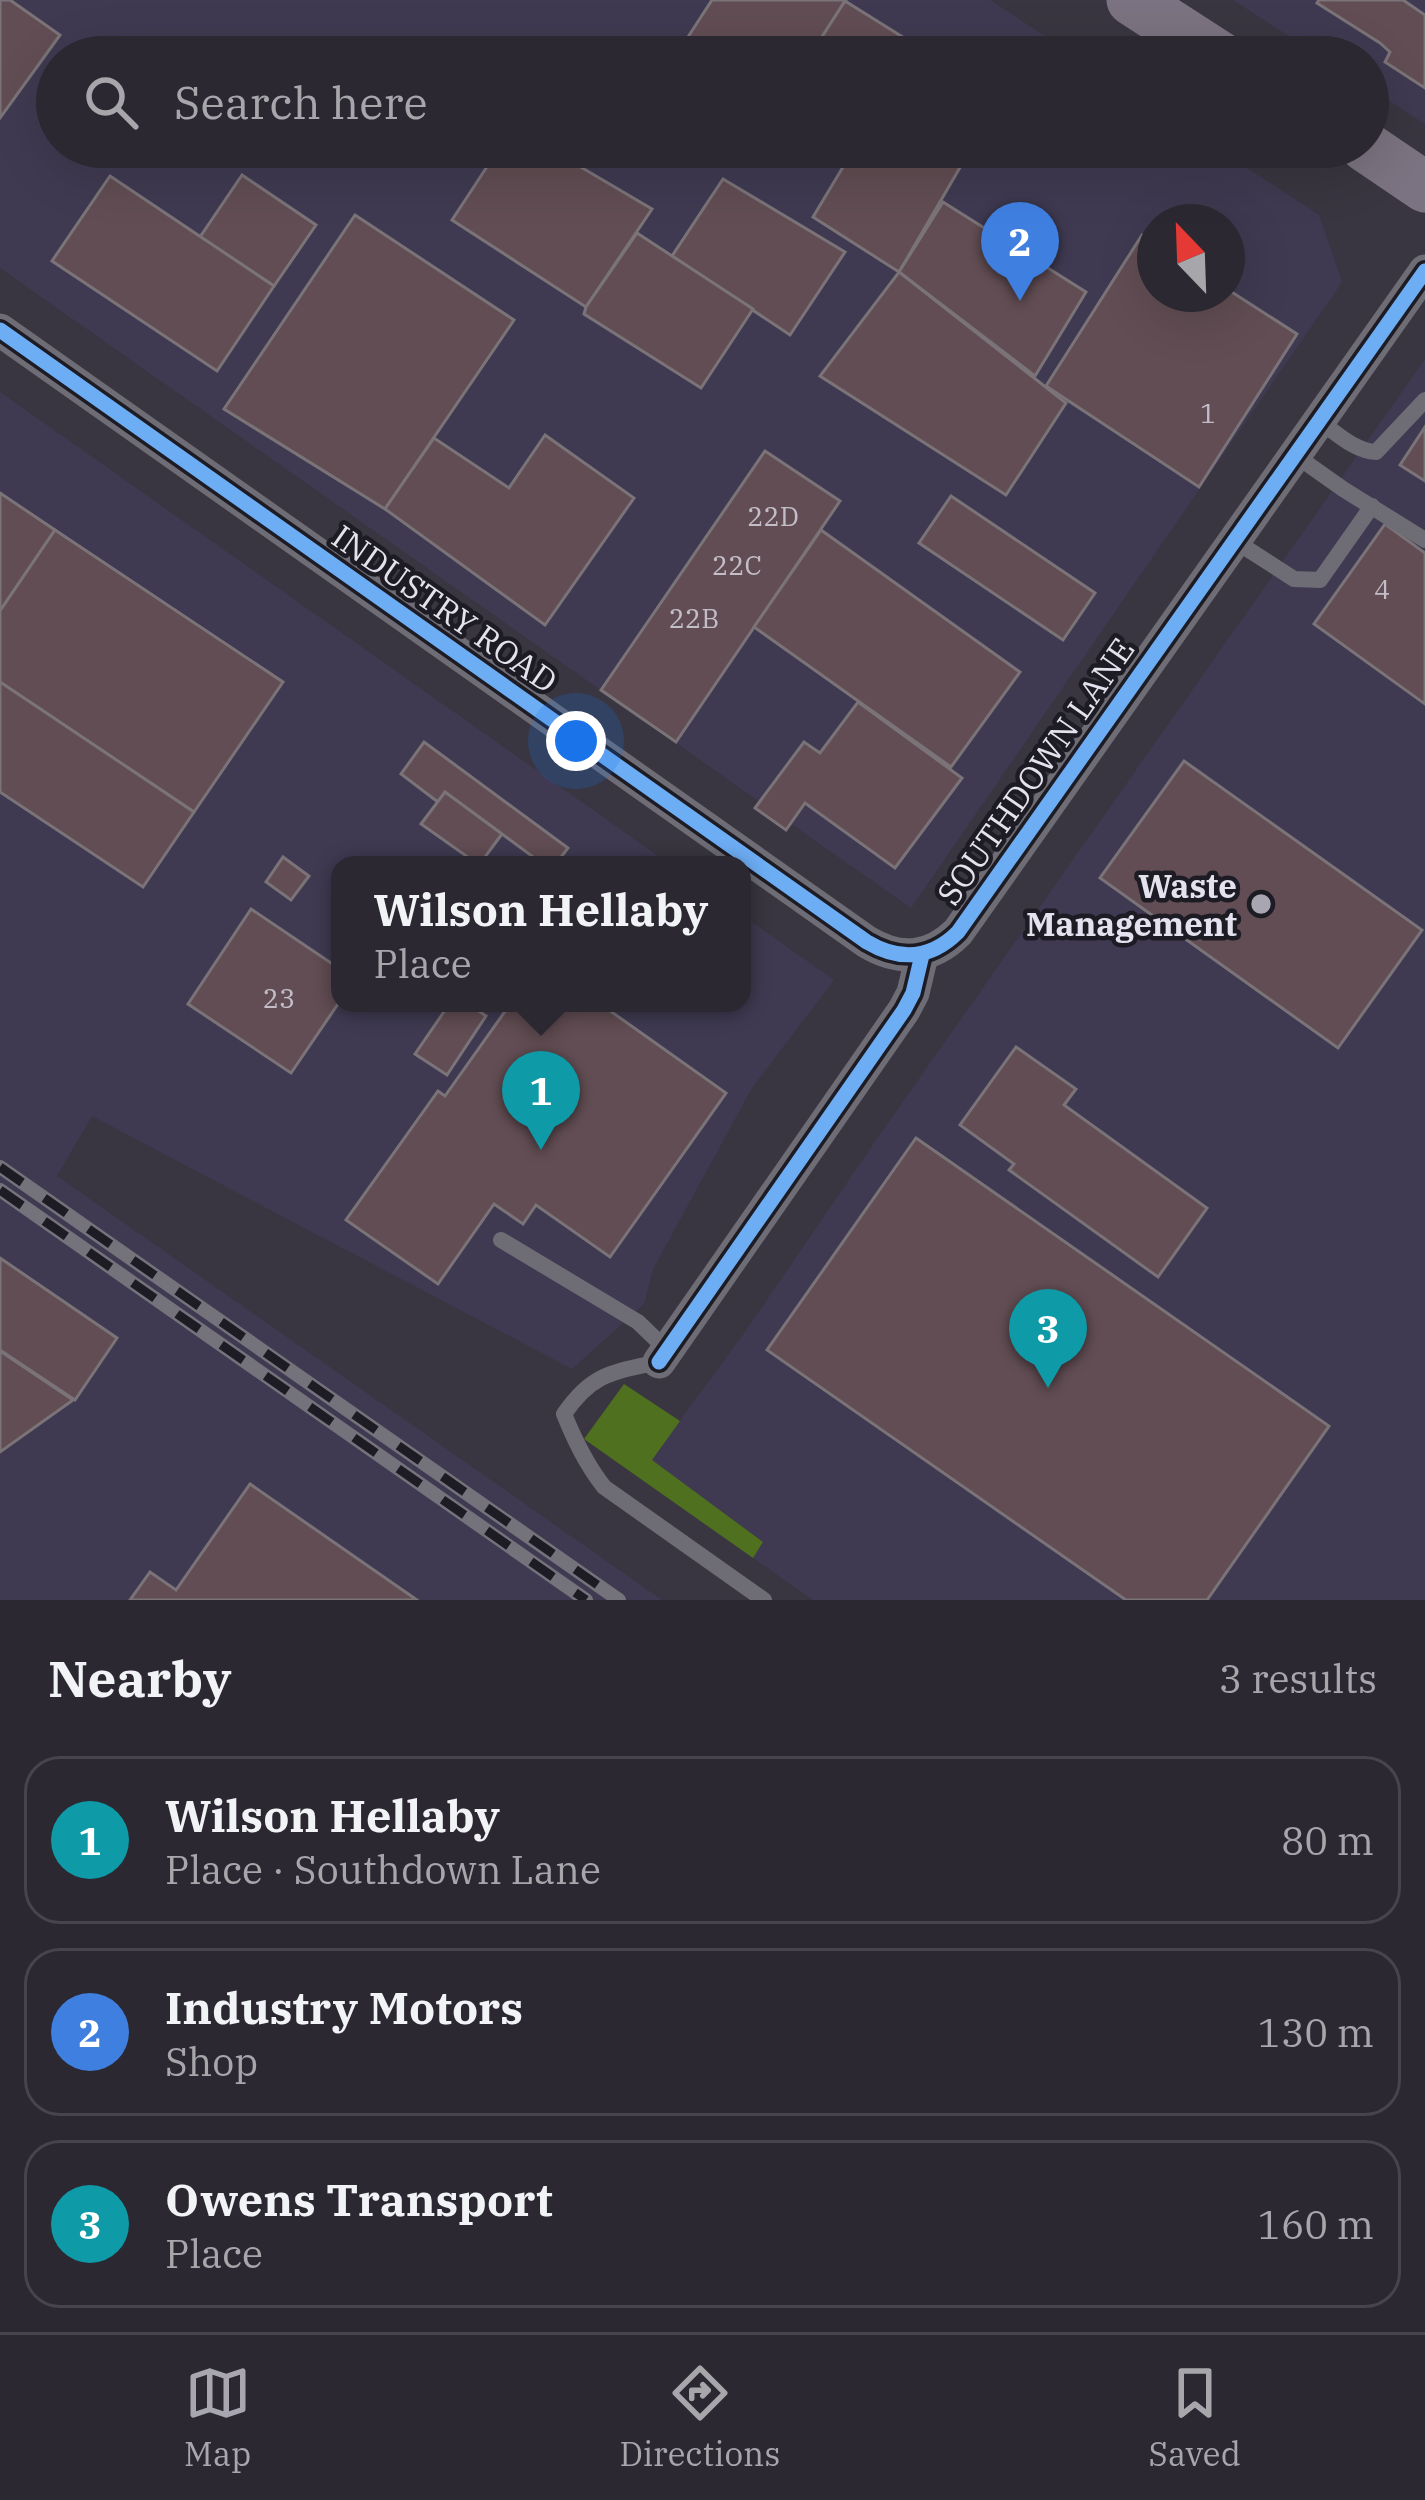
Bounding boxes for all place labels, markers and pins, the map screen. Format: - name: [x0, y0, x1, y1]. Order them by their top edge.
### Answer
- pin: 2: [981, 202, 1059, 301]
- place label: Waste Management: [1026, 864, 1237, 945]
- marker: Waste Management: [1248, 891, 1274, 917]
- pin: 1: [502, 1051, 580, 1150]
- pin: 3: [1009, 1289, 1087, 1388]

